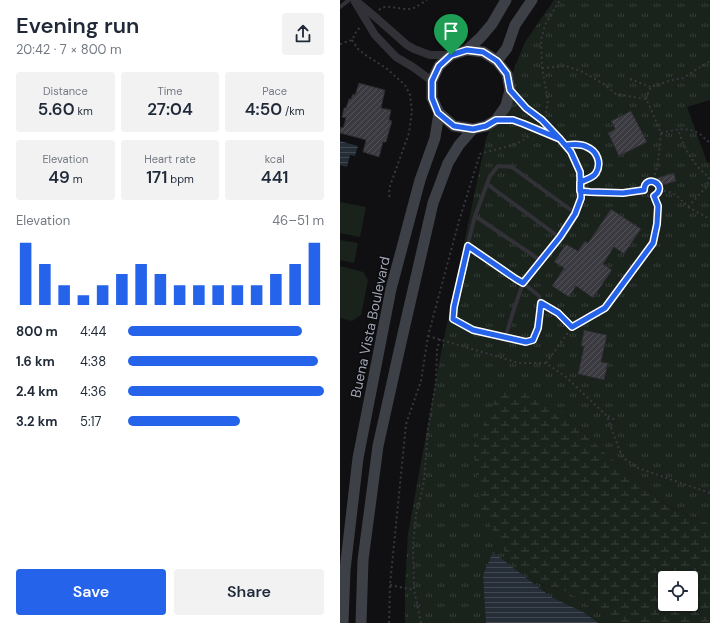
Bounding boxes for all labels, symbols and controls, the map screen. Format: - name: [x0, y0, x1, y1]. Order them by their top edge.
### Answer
- text: Evening run: [16, 11, 139, 40]
- button: share: [282, 13, 324, 55]
- pin: [434, 14, 468, 55]
- icon: arrive: [440, 20, 462, 42]
- text: 20:42 · 7 × 800 m: [16, 41, 121, 58]
- text: Distance: [43, 84, 88, 98]
- text: Time: [158, 84, 182, 98]
- text: Pace: [262, 84, 287, 98]
- text: 5.60: [38, 98, 75, 120]
- text: 27:04: [147, 98, 193, 120]
- text: 4:50: [245, 98, 282, 120]
- text: km: [75, 104, 93, 118]
- text: /km: [282, 104, 305, 118]
- text: Elevation: [42, 152, 88, 166]
- text: Heart rate: [144, 152, 196, 166]
- text: kcal: [265, 152, 285, 166]
- text: 49: [48, 166, 70, 188]
- text: 171: [146, 166, 167, 188]
- text: 441: [261, 166, 288, 188]
- text: m: [70, 172, 83, 186]
- text: bpm: [167, 172, 194, 186]
- text: Elevation: [16, 212, 70, 229]
- text: 46–51 m: [272, 212, 324, 229]
- street label: Buena Vista Boulevard: [346, 255, 394, 399]
- text: 800 m: [16, 323, 58, 340]
- text: 4:44: [80, 323, 106, 340]
- text: 1.6 km: [16, 353, 55, 370]
- text: 4:38: [80, 353, 106, 370]
- text: 2.4 km: [16, 383, 58, 400]
- text: 4:36: [80, 383, 106, 400]
- text: 3.2 km: [16, 413, 57, 430]
- text: 5:17: [80, 413, 102, 430]
- button: Save: [16, 569, 166, 615]
- button: Share: [174, 569, 324, 615]
- map controls: [658, 571, 698, 611]
- button: locate: [658, 571, 698, 611]

